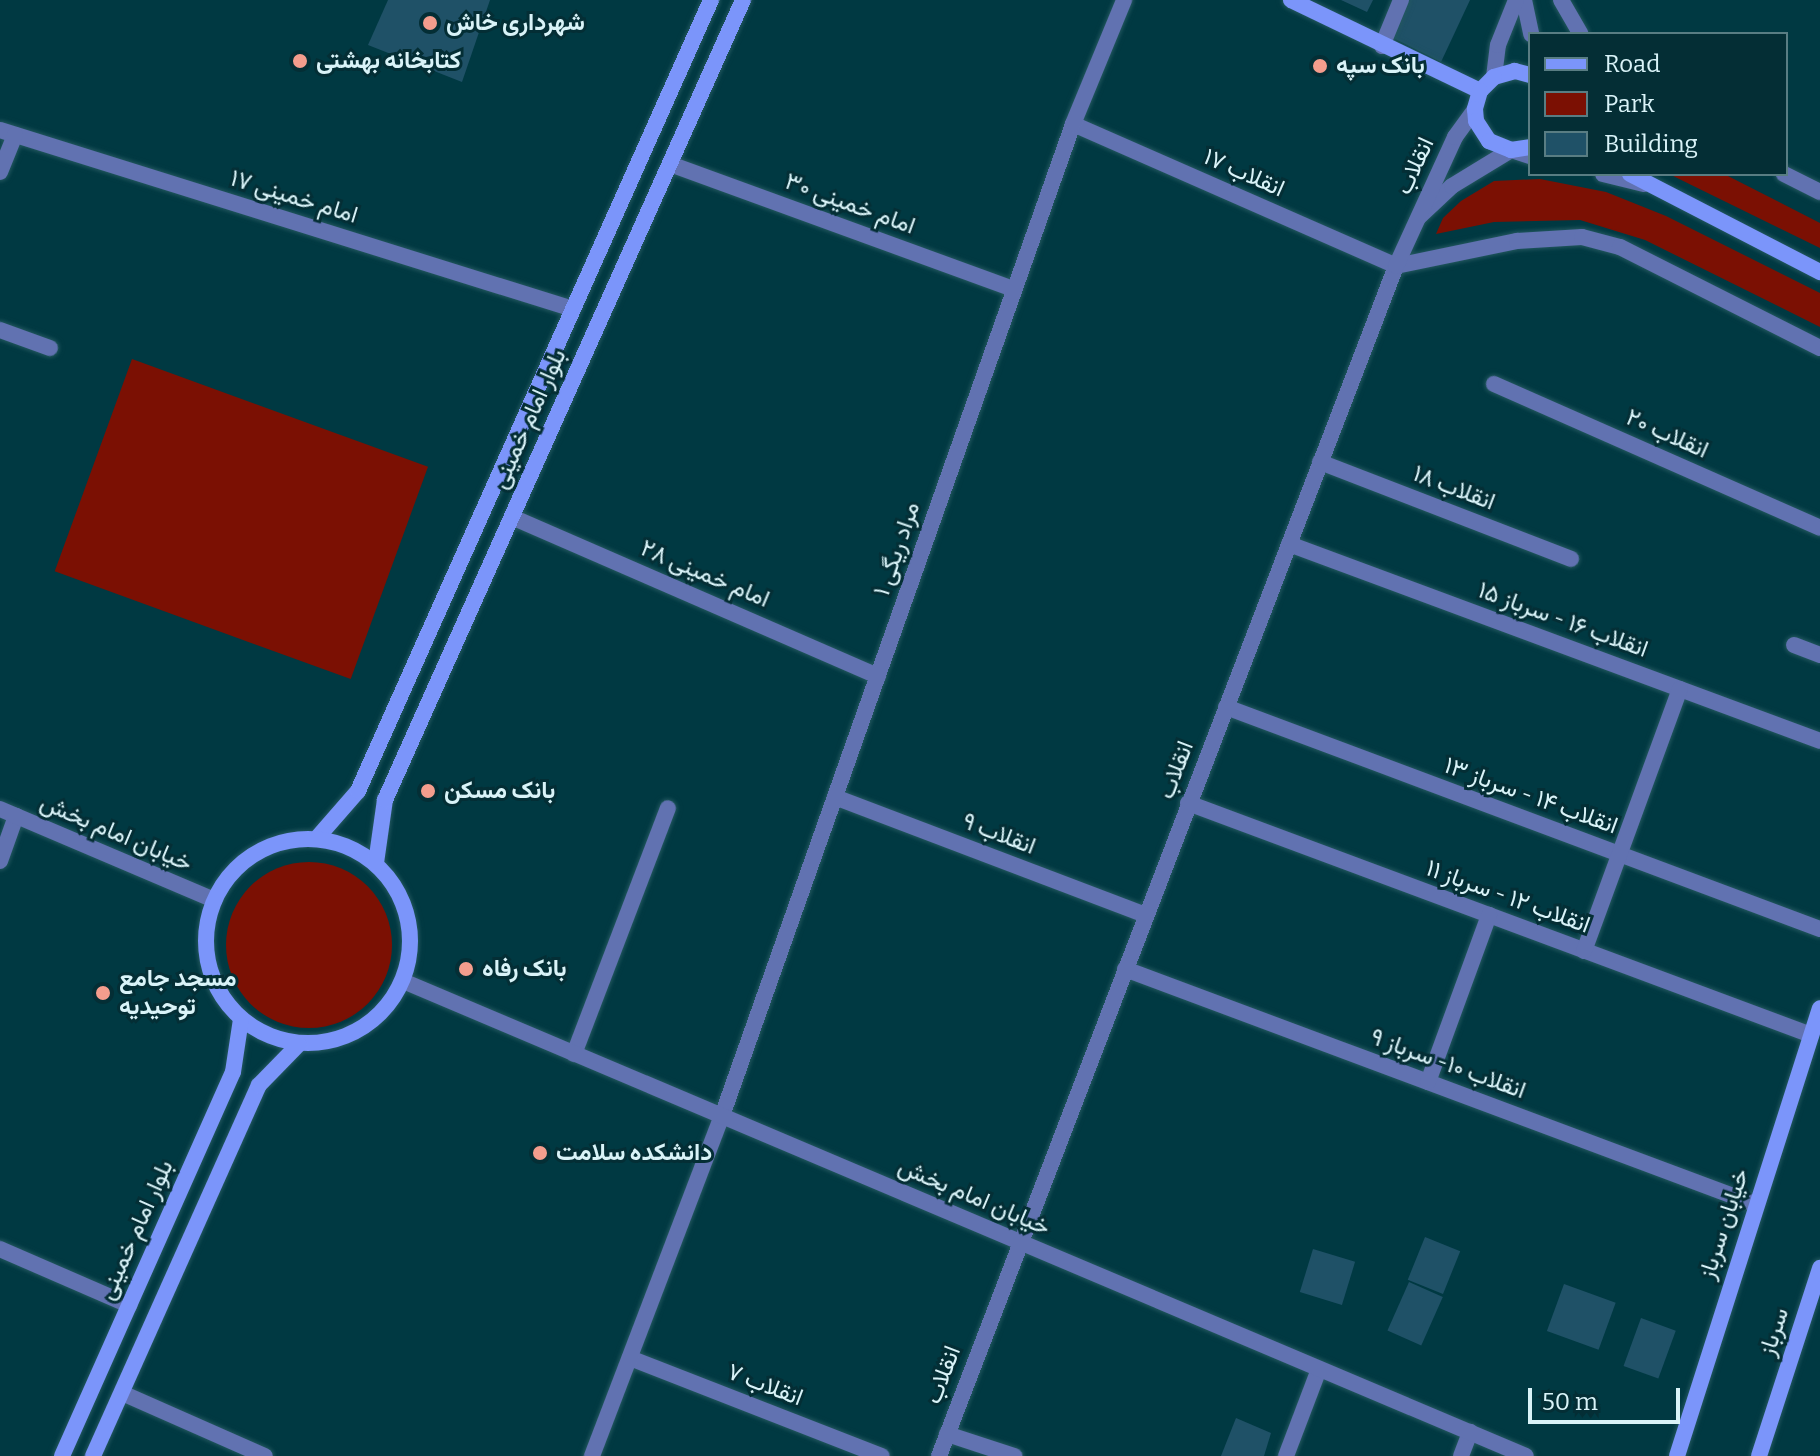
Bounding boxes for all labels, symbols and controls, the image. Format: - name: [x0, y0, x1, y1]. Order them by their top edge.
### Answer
- place label: شهرداری خاش: [446, 9, 585, 37]
- marker: شهرداری خاش: [421, 14, 439, 32]
- legend: [1528, 32, 1788, 176]
- place label: کتابخانه بهشتی: [316, 47, 461, 75]
- text: Road: [1604, 50, 1660, 78]
- marker: کتابخانه بهشتی: [291, 52, 309, 70]
- place label: بانک سپه: [1336, 52, 1425, 80]
- marker: بانک سپه: [1311, 57, 1329, 75]
- text: Park: [1604, 90, 1655, 118]
- text: Building: [1604, 130, 1698, 158]
- street label: انقلاب: [1389, 133, 1441, 199]
- street label: انقلاب ۱۷: [1199, 142, 1289, 204]
- street label: امام خمینی ۱۷: [227, 164, 361, 230]
- street label: امام خمینی ۳۰: [781, 167, 919, 241]
- street label: بلوار امام خمینی: [485, 345, 573, 493]
- street label: انقلاب ۲۰: [1621, 403, 1713, 465]
- street label: انقلاب ۱۸: [1409, 459, 1499, 517]
- street label: مراد ریگی ۱: [868, 498, 926, 600]
- street label: امام خمینی ۲۸: [636, 534, 774, 614]
- street label: انقلاب ۱۶ - سرباز ۱۵: [1474, 576, 1652, 664]
- street label: انقلاب: [1152, 737, 1200, 803]
- street label: انقلاب ۱۴ - سرباز ۱۳: [1440, 751, 1622, 841]
- place label: بانک مسکن: [444, 777, 555, 805]
- marker: بانک مسکن: [419, 782, 437, 800]
- street label: خیابان امام بخش: [36, 788, 196, 878]
- street label: انقلاب ۹: [958, 807, 1040, 861]
- street label: انقلاب ۱۲ - سرباز ۱۱: [1422, 854, 1594, 940]
- place label: بانک رفاه: [482, 955, 567, 983]
- marker: بانک رفاه: [457, 960, 475, 978]
- place label: مسجد جامع توحیدیه: [119, 965, 237, 1021]
- marker: مسجد جامع توحیدیه: [94, 984, 112, 1002]
- street label: انقلاب ۱۰- سرباز ۹: [1366, 1023, 1530, 1105]
- place label: دانشکده سلامت: [556, 1139, 712, 1167]
- marker: دانشکده سلامت: [531, 1144, 549, 1162]
- street label: خیابان امام بخش: [894, 1152, 1054, 1242]
- street label: بلوار امام خمینی: [92, 1156, 180, 1304]
- street label: خیابان سرباز: [1693, 1165, 1755, 1283]
- street label: سرباز: [1753, 1304, 1795, 1360]
- street label: انقلاب: [919, 1342, 967, 1408]
- street label: انقلاب ۷: [723, 1357, 807, 1413]
- scale bar: [1532, 1372, 1684, 1422]
- text: 50 m: [1542, 1388, 1598, 1416]

